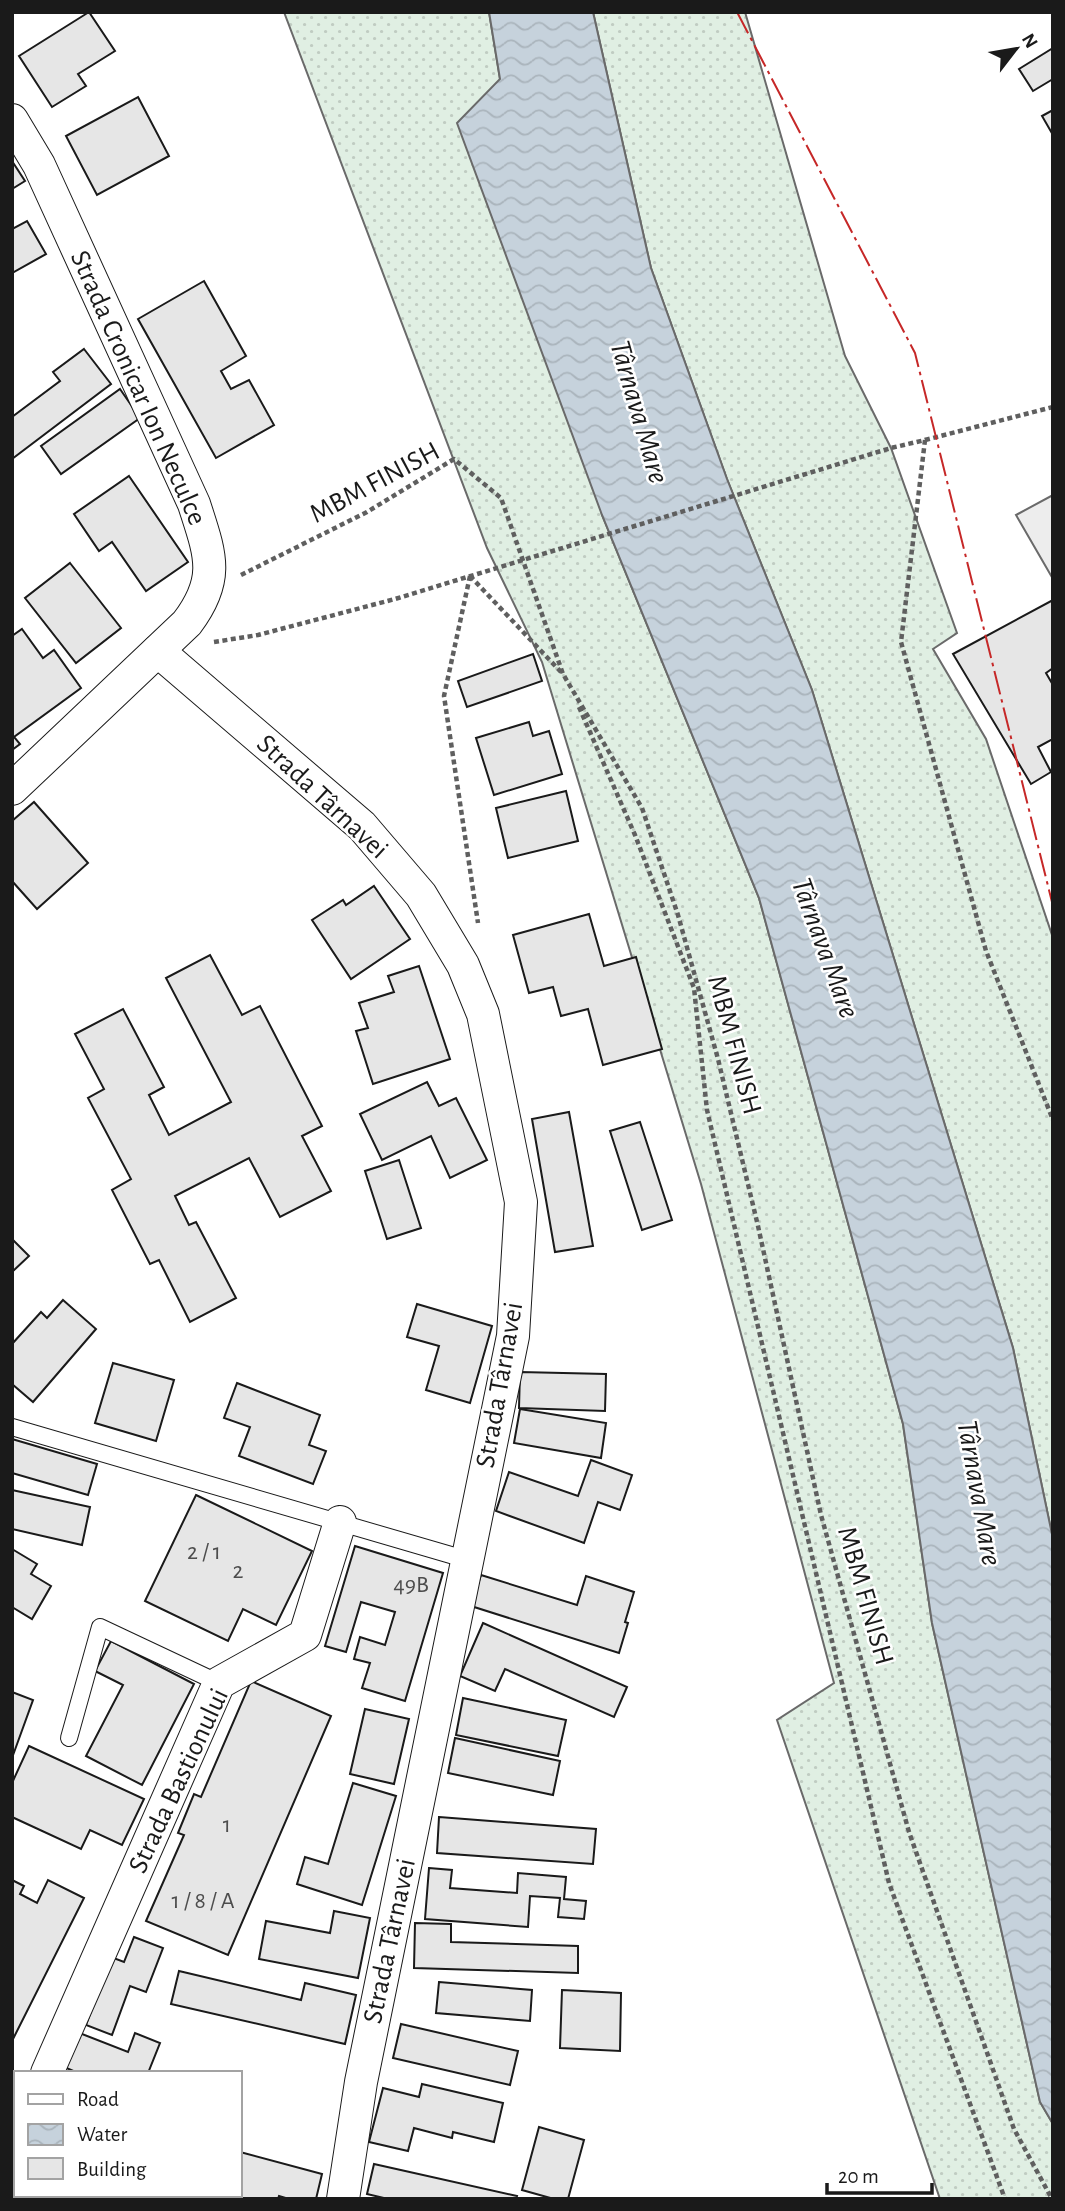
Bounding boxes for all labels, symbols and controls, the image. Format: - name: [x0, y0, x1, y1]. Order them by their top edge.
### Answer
- north arrow: [981, 14, 1051, 84]
- text: N: [1018, 30, 1041, 52]
- street label: Strada Cronicar Ion Neculce: [65, 247, 211, 529]
- water label: Târnava Mare: [604, 337, 674, 487]
- street label: MBM FINISH: [306, 437, 444, 529]
- street label: Strada Târnavei: [251, 730, 393, 864]
- water label: Târnava Mare: [786, 874, 864, 1022]
- street label: MBM FINISH: [702, 973, 766, 1117]
- street label: Strada Târnavei: [472, 1300, 528, 1470]
- water label: Târnava Mare: [951, 1418, 1007, 1568]
- street label: MBM FINISH: [832, 1524, 898, 1668]
- house number: 2 / 1: [187, 1540, 221, 1564]
- house number: 2: [233, 1559, 244, 1583]
- house number: 49B: [393, 1573, 429, 1597]
- street label: Strada Bastionului: [124, 1684, 234, 1878]
- house number: 1: [223, 1813, 231, 1837]
- street label: Strada Târnavei: [359, 1856, 421, 2026]
- house number: 1 / 8 / A: [171, 1889, 235, 1913]
- legend: [14, 2071, 242, 2197]
- text: Road: [77, 2089, 119, 2110]
- text: Water: [77, 2124, 127, 2145]
- scale bar: [827, 2152, 932, 2196]
- text: Building: [77, 2159, 147, 2180]
- text: 20 m: [838, 2166, 879, 2187]

